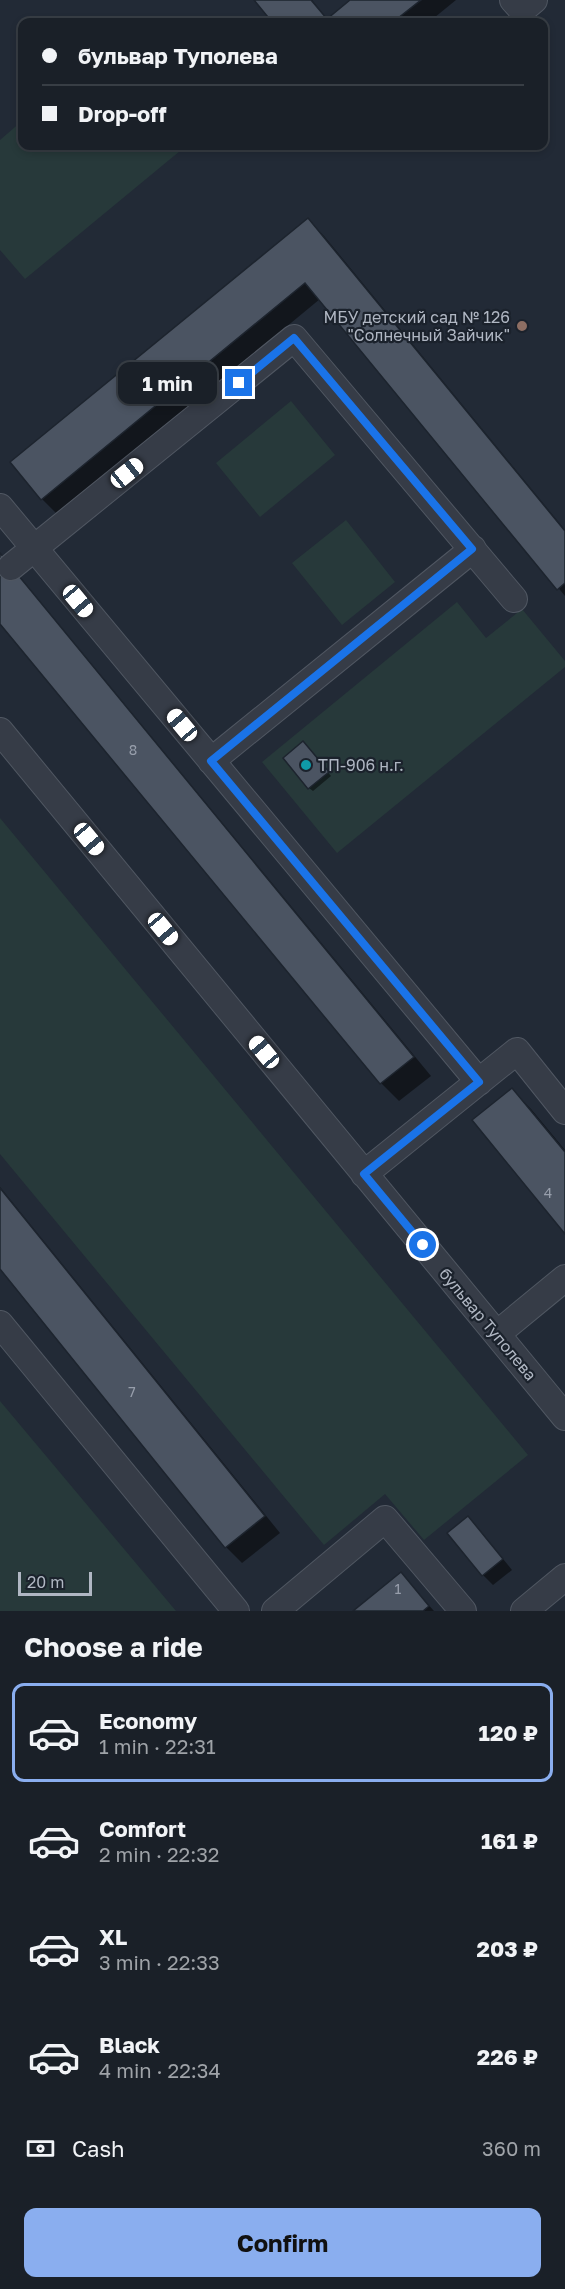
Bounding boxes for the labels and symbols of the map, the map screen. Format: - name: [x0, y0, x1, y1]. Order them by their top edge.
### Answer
- place label: МБУ детский сад № 126 "Cолнечный Зайчик": [324, 307, 510, 345]
- marker: МБУ детский сад № 126 "Cолнечный Зайчик": [515, 319, 529, 333]
- callout: 1 min: [119, 362, 218, 404]
- route end: [225, 369, 252, 396]
- car: [107, 455, 147, 491]
- car: [60, 581, 96, 621]
- car: [164, 705, 200, 745]
- house number: 8: [129, 741, 137, 758]
- place label: ТП-906 н.г.: [318, 755, 404, 775]
- marker: ТП-906 н.г.: [299, 758, 313, 772]
- car: [71, 819, 107, 859]
- car: [145, 909, 181, 949]
- car: [246, 1032, 282, 1072]
- house number: 4: [544, 1184, 552, 1201]
- route start: [409, 1231, 436, 1258]
- street label: бульвар Туполева: [435, 1264, 541, 1384]
- house number: 7: [128, 1383, 136, 1400]
- scale bar: [18, 1569, 92, 1596]
- house number: 1: [395, 1580, 402, 1597]

